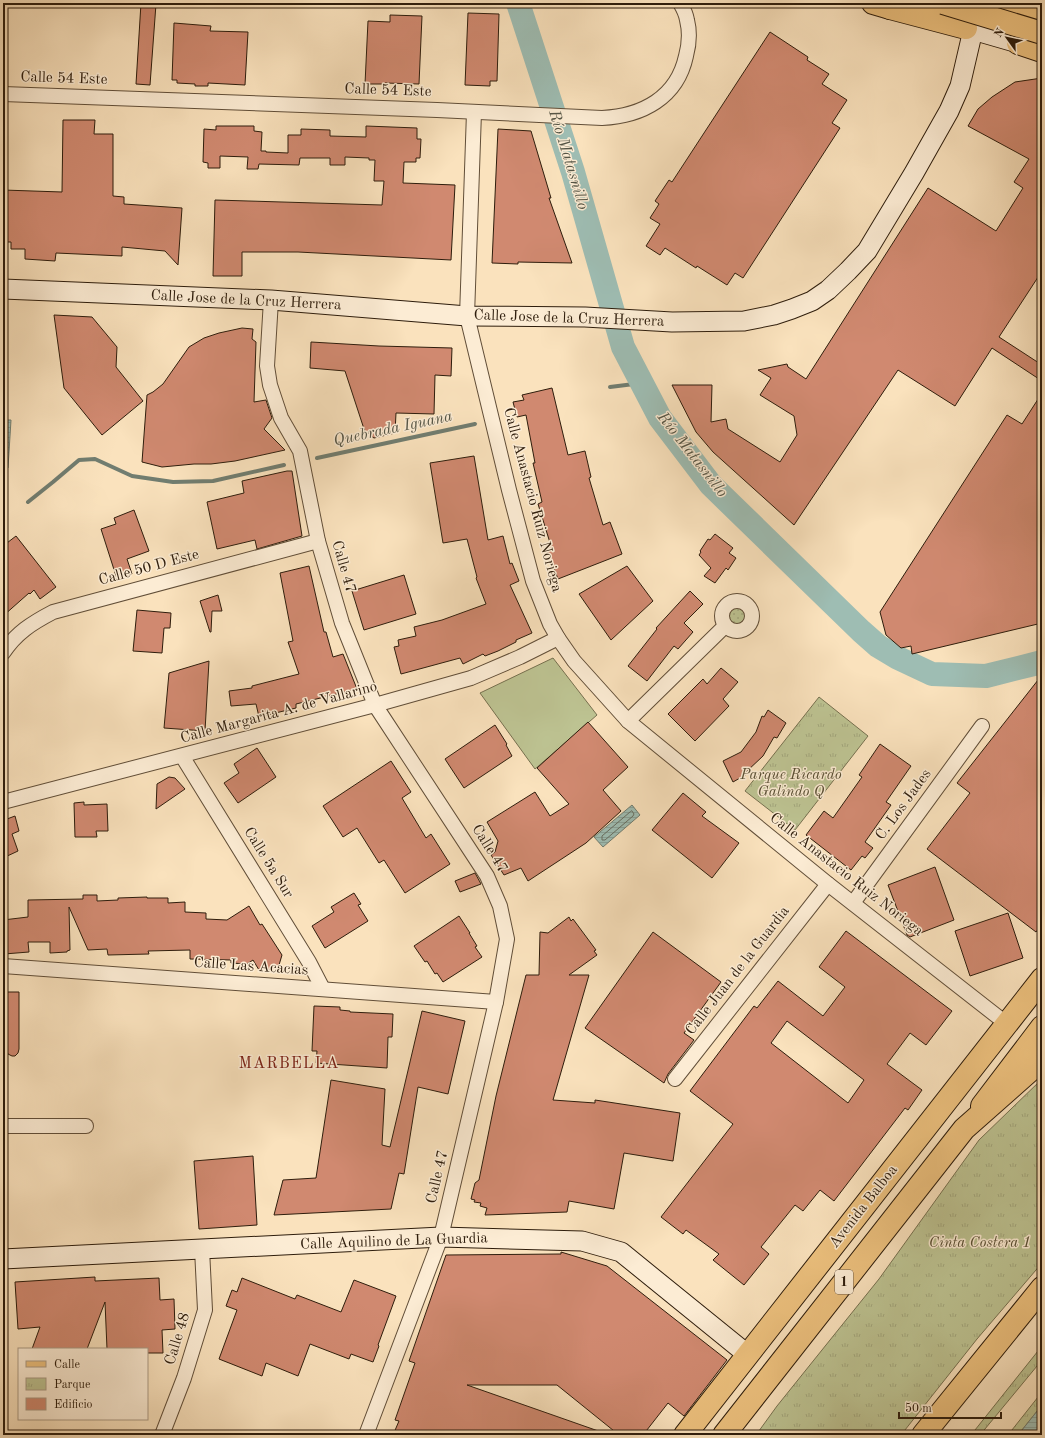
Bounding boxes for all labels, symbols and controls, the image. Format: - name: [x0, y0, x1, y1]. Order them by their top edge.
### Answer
- north arrow: [987, 18, 1027, 58]
- text: N: [993, 26, 1007, 40]
- street label: Calle 54 Este: [20, 70, 108, 88]
- street label: Calle 54 Este: [344, 82, 432, 100]
- water label: Río Matasnillo: [545, 107, 591, 212]
- street label: Calle Jose de la Cruz Herrera: [150, 289, 342, 314]
- street label: Calle Jose de la Cruz Herrera: [473, 308, 665, 330]
- street label: Calle Anastacio Ruiz Noriega: [500, 406, 564, 594]
- water label: Quebrada Iguana: [332, 408, 454, 449]
- water label: Río Matasnillo: [653, 409, 730, 501]
- street label: Calle 47: [328, 539, 358, 595]
- street label: Calle 50 D Este: [97, 547, 201, 589]
- street label: Calle Margarita A. de Vallarino: [179, 679, 379, 747]
- street label: C. Los Jades: [873, 767, 935, 843]
- park label: Parque Ricardo Galindo Q: [739, 768, 842, 800]
- street label: Calle Anastacio Ruiz Noriega: [766, 811, 926, 940]
- street label: Calle 47: [468, 822, 510, 876]
- street label: Calle 5a Sur: [240, 825, 296, 901]
- street label: Calle Juan de la Guardia: [683, 903, 793, 1038]
- street label: Calle Las Acacias: [193, 956, 309, 978]
- district label: MARBELLA: [239, 1056, 339, 1072]
- street label: Calle 47: [425, 1149, 451, 1205]
- street label: Avenida Balboa: [827, 1162, 901, 1251]
- street label: Calle Aquilino de La Guardia: [300, 1231, 489, 1253]
- park label: Cinta Costera 1: [929, 1236, 1031, 1251]
- road number: 1: [835, 1270, 853, 1294]
- street label: Calle 48: [163, 1311, 193, 1367]
- legend: [18, 1348, 148, 1420]
- text: Calle: [54, 1359, 80, 1371]
- text: Parque: [54, 1379, 91, 1391]
- scale bar: [899, 1394, 1001, 1420]
- text: Edificio: [54, 1399, 93, 1411]
- text: 50 m: [905, 1402, 932, 1415]

